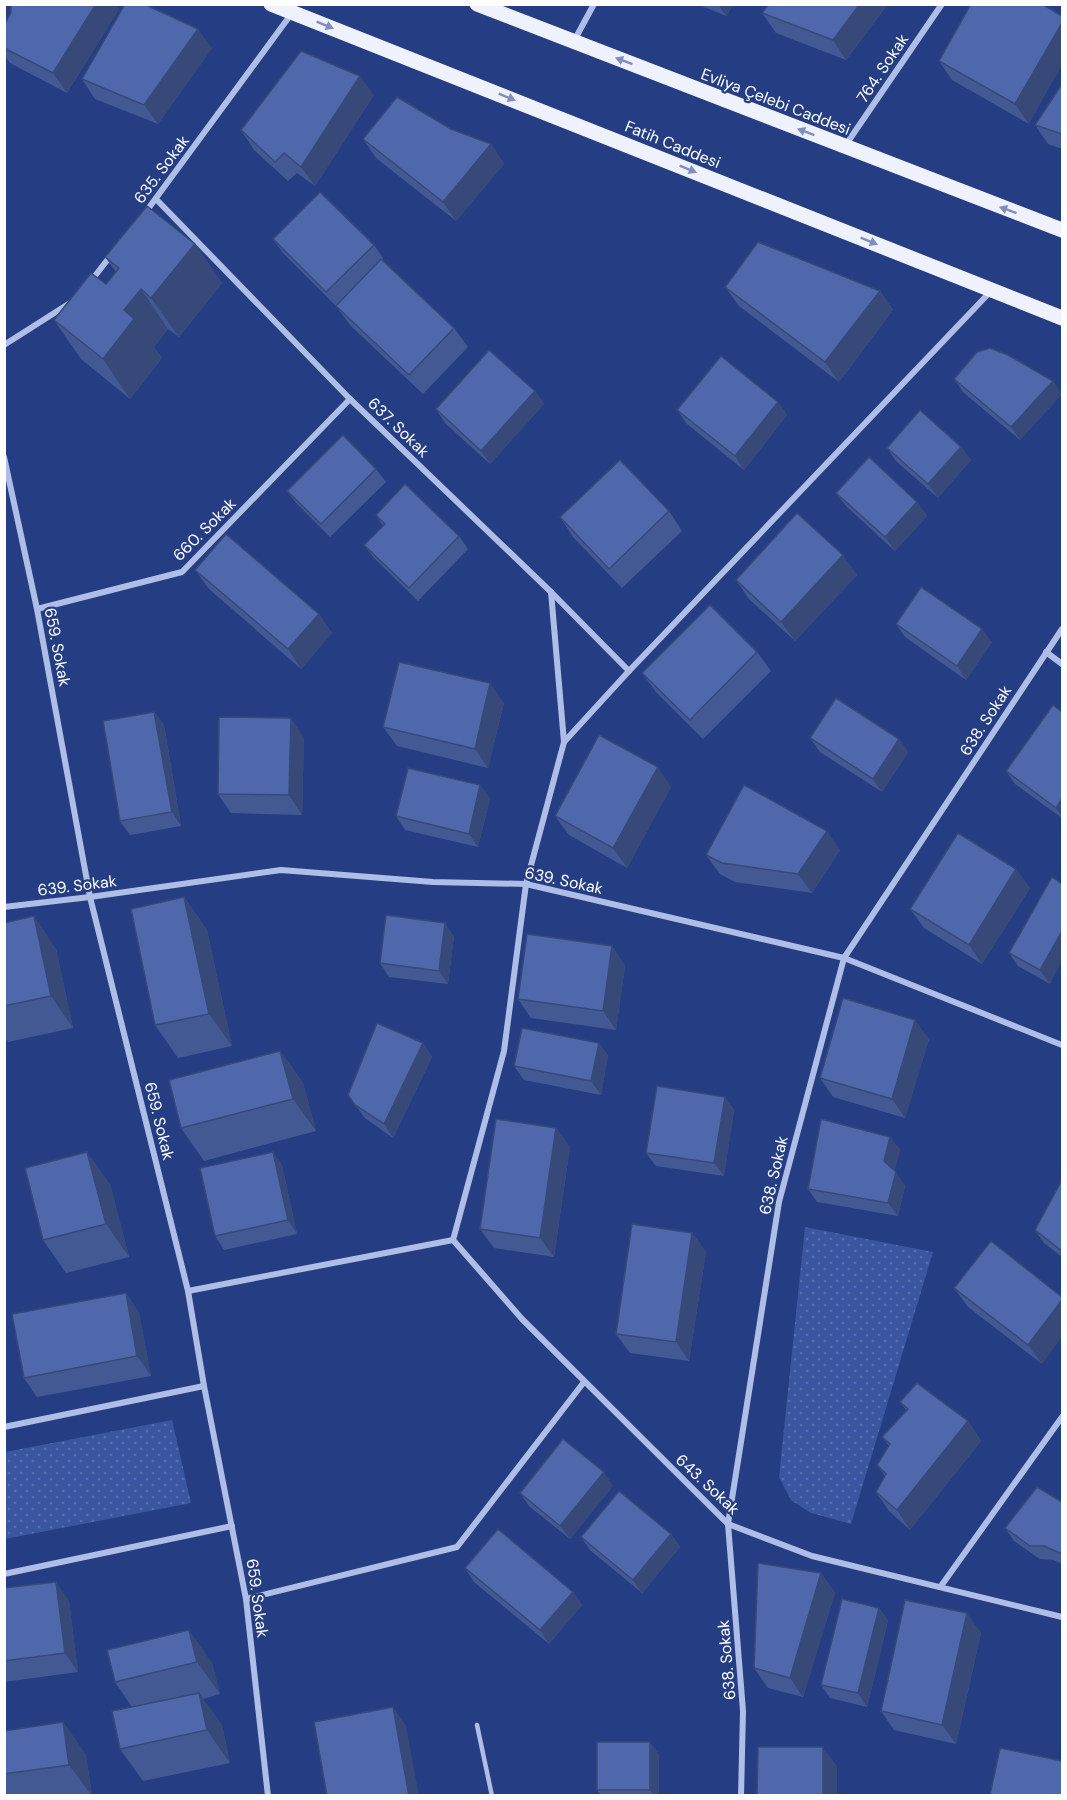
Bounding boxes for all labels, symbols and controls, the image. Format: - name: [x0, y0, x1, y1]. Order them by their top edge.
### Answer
- one-way arrow: [317, 21, 335, 31]
- street label: 764. Sokak: [852, 30, 913, 107]
- one-way arrow: [615, 56, 633, 66]
- street label: Evliya Çelebi Caddesi: [698, 63, 854, 140]
- one-way arrow: [498, 93, 516, 103]
- street label: Fatih Caddesi: [622, 116, 724, 173]
- one-way arrow: [797, 127, 815, 136]
- street label: 635. Sokak: [129, 131, 194, 208]
- one-way arrow: [679, 165, 697, 174]
- one-way arrow: [998, 204, 1016, 214]
- one-way arrow: [860, 237, 878, 246]
- street label: 637. Sokak: [363, 393, 434, 462]
- street label: 660. Sokak: [168, 493, 241, 566]
- street label: 659. Sokak: [40, 606, 75, 688]
- street label: 638. Sokak: [955, 681, 1016, 760]
- street label: 639. Sokak: [523, 862, 605, 899]
- street label: 639. Sokak: [36, 870, 118, 901]
- street label: 659. Sokak: [140, 1080, 179, 1162]
- street label: 638. Sokak: [754, 1134, 793, 1217]
- street label: 643. Sokak: [671, 1449, 744, 1519]
- street label: 659. Sokak: [242, 1557, 273, 1639]
- street label: 638. Sokak: [713, 1619, 740, 1701]

